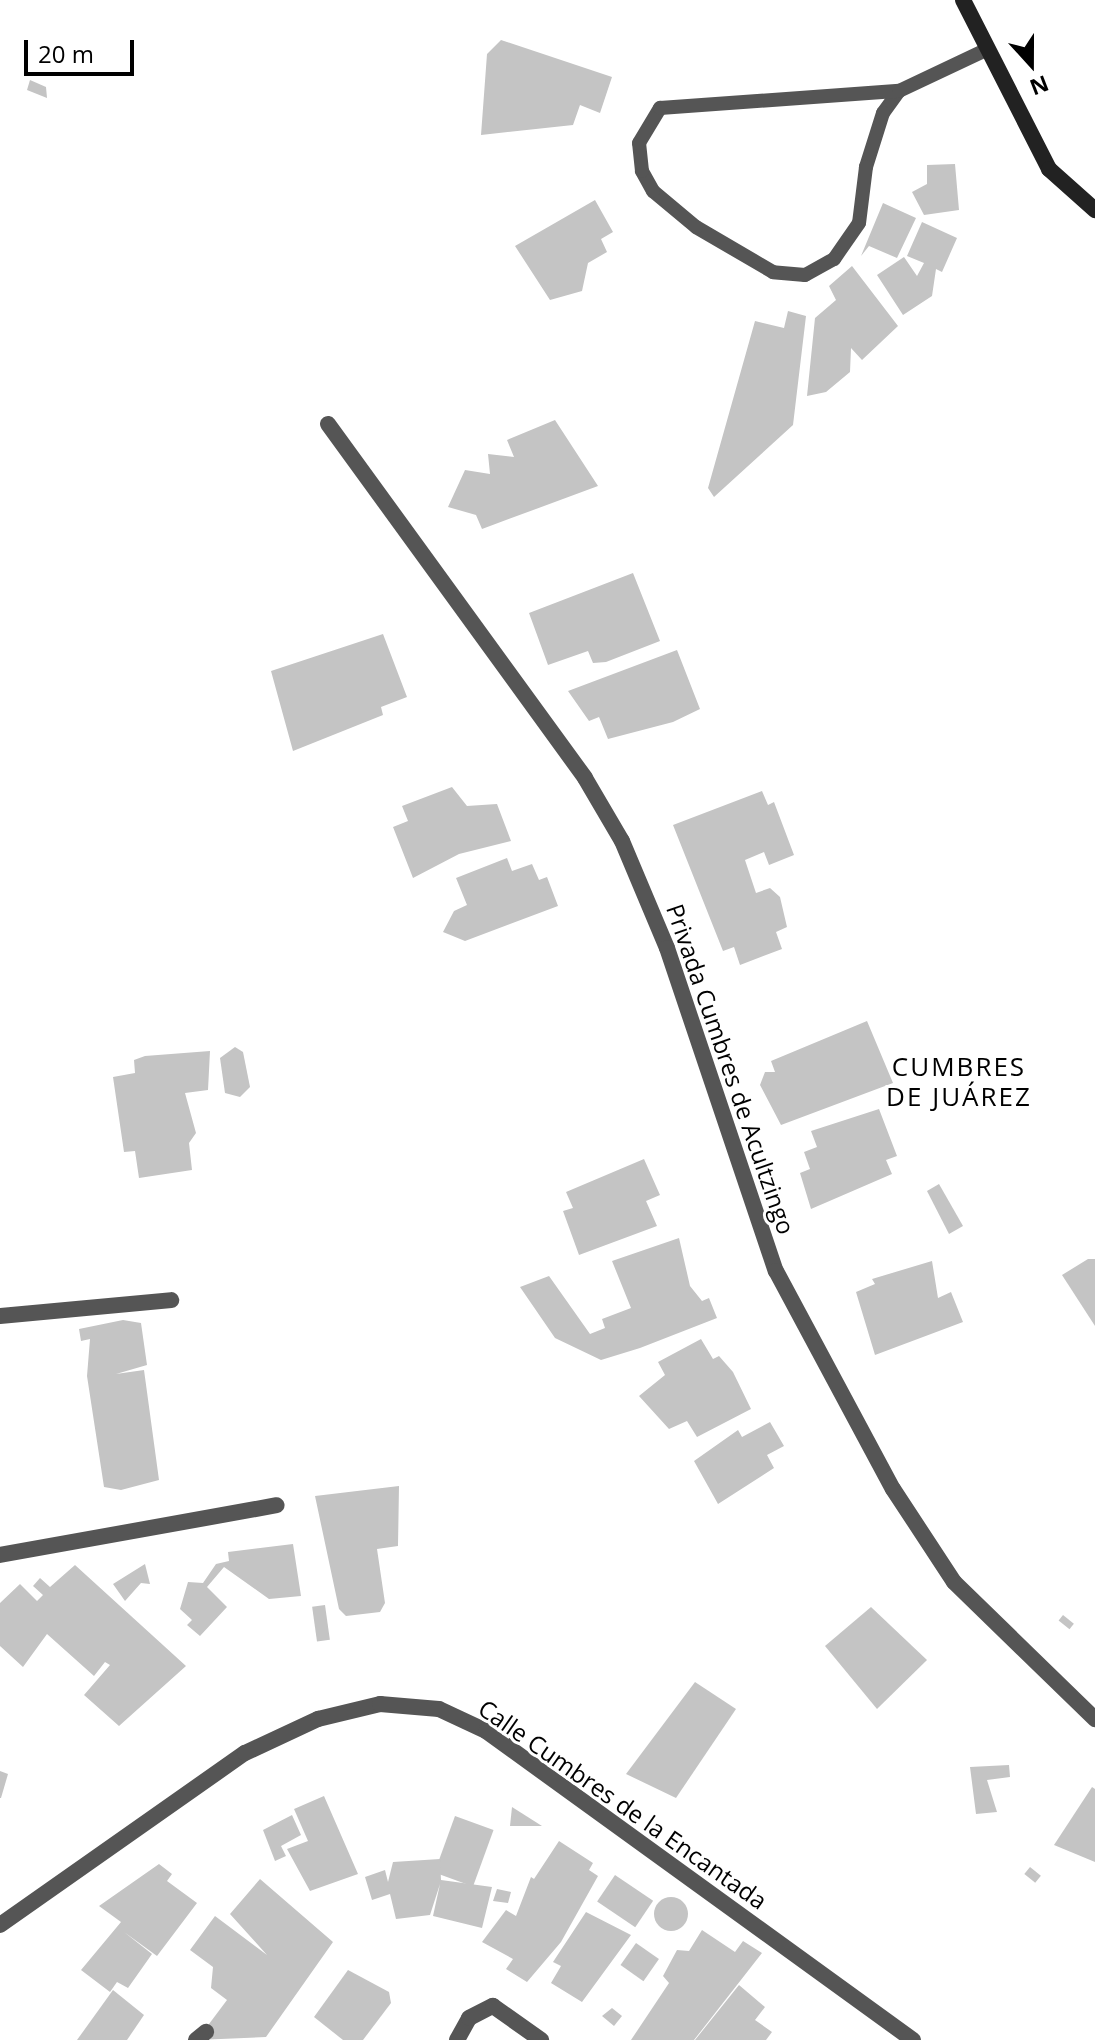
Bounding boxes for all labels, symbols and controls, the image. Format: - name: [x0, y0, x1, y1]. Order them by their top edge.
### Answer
- scale bar: [28, 24, 138, 74]
- north arrow: [991, 24, 1071, 104]
- text: 20 m: [38, 37, 94, 70]
- text: N: [1026, 69, 1053, 104]
- street label: Privada Cumbres de Acultzingo: [661, 900, 801, 1238]
- district label: CUMBRES DE JUÁREZ: [886, 1051, 1032, 1112]
- street label: Calle Cumbres de la Encantada: [473, 1693, 773, 1915]

